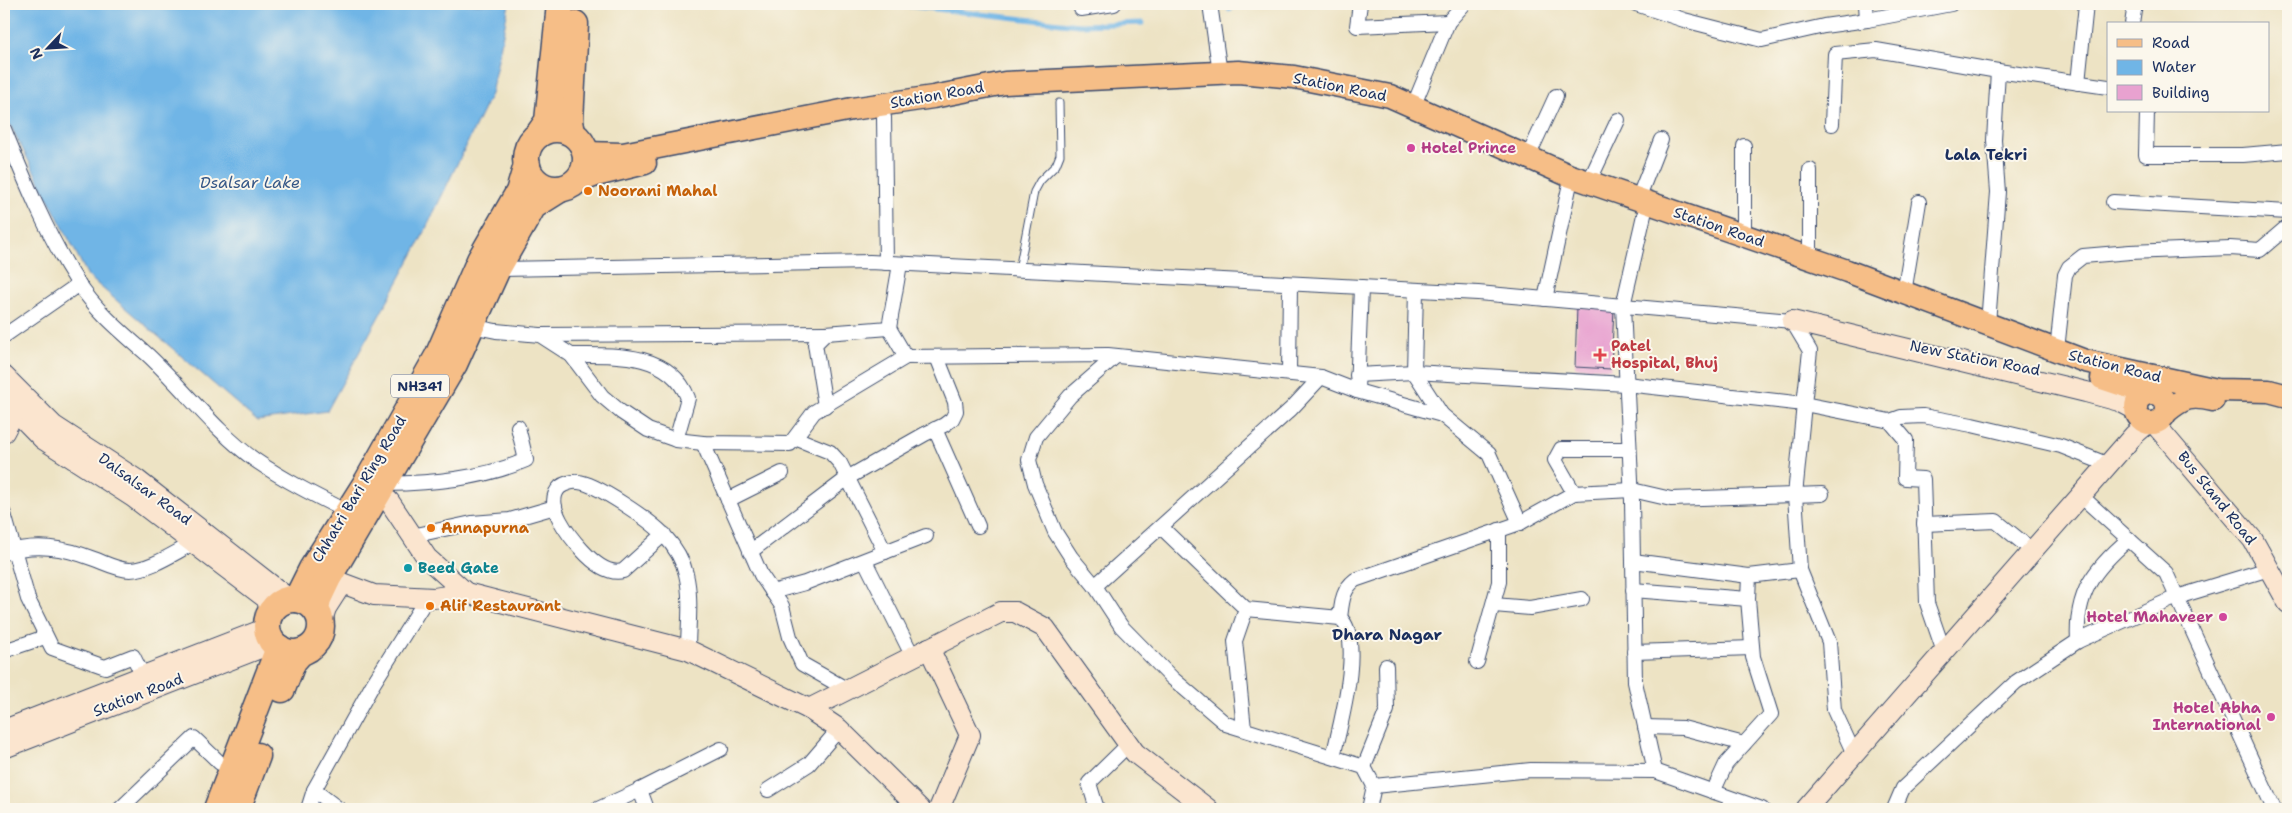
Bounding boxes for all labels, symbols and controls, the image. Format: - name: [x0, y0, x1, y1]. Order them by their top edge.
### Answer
- north arrow: [22, 22, 72, 72]
- legend: [2107, 22, 2270, 112]
- text: Road: [2152, 33, 2190, 53]
- text: N: [26, 45, 47, 62]
- text: Water: [2152, 57, 2196, 77]
- street label: Station Road: [1292, 68, 1389, 106]
- street label: Station Road: [889, 77, 986, 113]
- text: Building: [2152, 83, 2209, 103]
- place label: Hotel Prince: [1421, 138, 1516, 158]
- marker: Hotel Prince: [1405, 142, 1417, 154]
- district label: Lala Tekri: [1945, 144, 2027, 165]
- water label: Dsalsar Lake: [200, 172, 300, 193]
- place label: Noorani Mahal: [598, 181, 717, 201]
- marker: Noorani Mahal: [582, 185, 594, 197]
- street label: Station Road: [1671, 202, 1768, 252]
- place label: Patel Hospital, Bhuj: [1611, 336, 1718, 373]
- street label: New Station Road: [1908, 336, 2042, 381]
- street label: Station Road: [2067, 345, 2164, 387]
- marker: Patel Hospital, Bhuj: [1593, 348, 1607, 362]
- road number: NH341: [391, 374, 449, 398]
- street label: Chhatri Bari Ring Road: [307, 411, 411, 566]
- street label: Bus Stand Road: [2173, 447, 2261, 549]
- street label: Dalsalsar Road: [94, 448, 196, 530]
- place label: Annapurna: [441, 518, 530, 538]
- marker: Annapurna: [425, 522, 437, 534]
- place label: Beed Gate: [418, 558, 499, 578]
- marker: Beed Gate: [402, 562, 414, 574]
- place label: Alif Restaurant: [440, 596, 561, 616]
- marker: Alif Restaurant: [424, 600, 436, 612]
- place label: Hotel Mahaveer: [2086, 607, 2213, 627]
- marker: Hotel Mahaveer: [2217, 611, 2229, 623]
- district label: Dhara Nagar: [1332, 624, 1442, 645]
- street label: Station Road: [90, 668, 186, 721]
- place label: Hotel Abha International: [2152, 698, 2262, 735]
- marker: Hotel Abha International: [2265, 711, 2277, 723]

